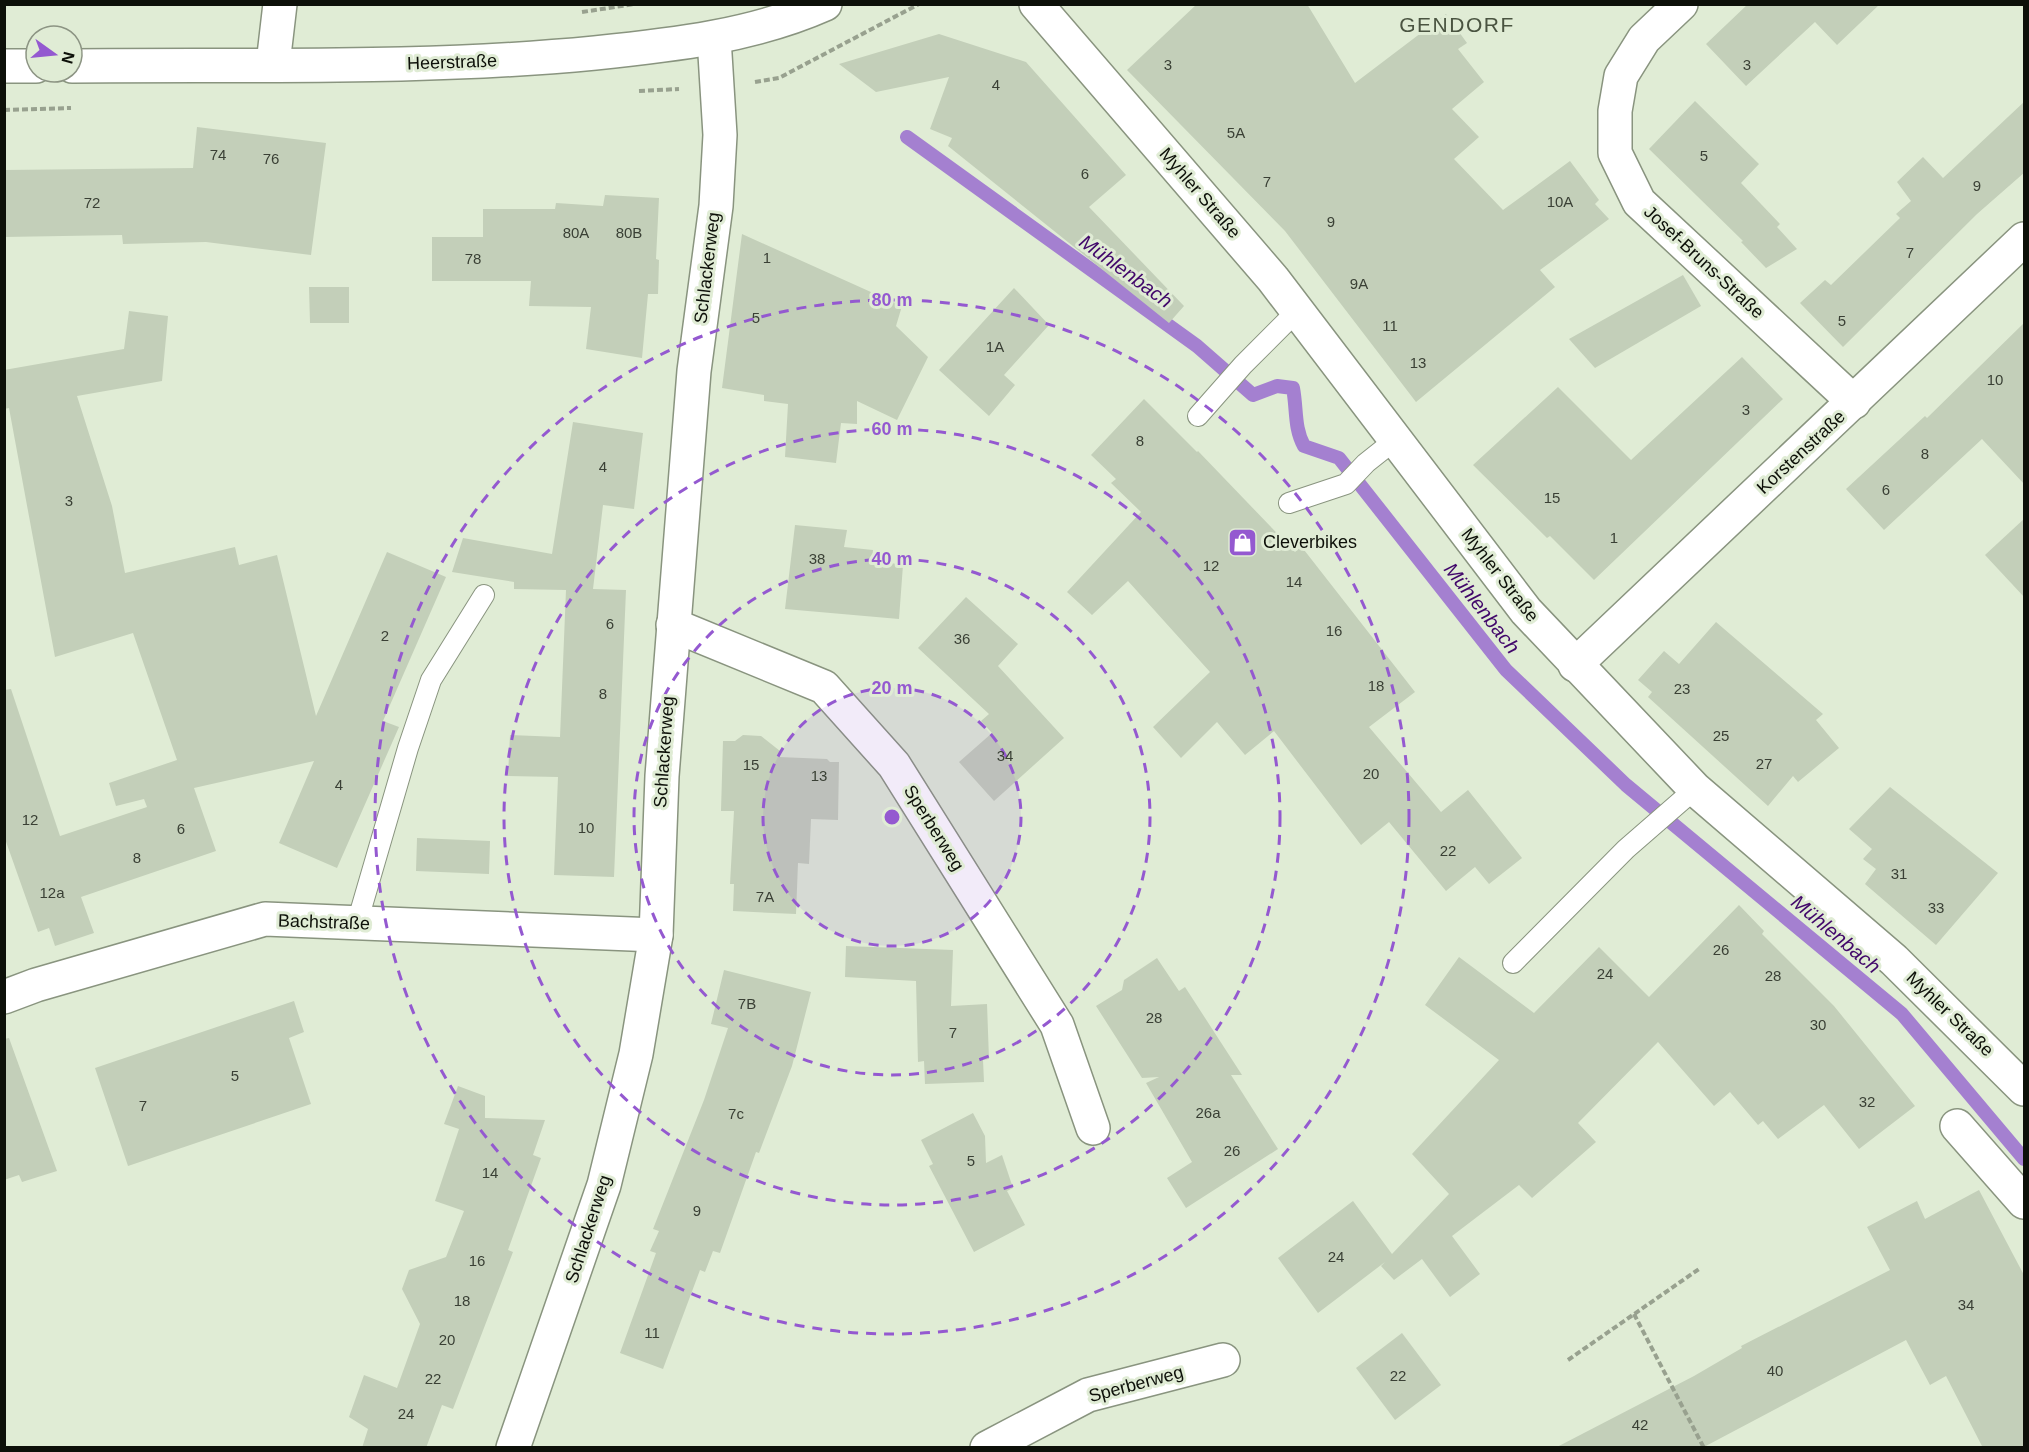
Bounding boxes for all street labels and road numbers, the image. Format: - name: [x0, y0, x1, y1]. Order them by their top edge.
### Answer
- street label: Heerstraße: [407, 50, 497, 74]
- street label: Myhler Straße: [1155, 144, 1245, 242]
- street label: Josef-Bruns-Straße: [1640, 201, 1768, 323]
- street label: Schlackerweg: [690, 211, 724, 325]
- street label: Korstenstraße: [1753, 406, 1849, 498]
- street label: Myhler Straße: [1457, 524, 1543, 626]
- street label: Schlackerweg: [650, 695, 678, 809]
- street label: Sperberweg: [900, 782, 968, 874]
- street label: Bachstraße: [278, 910, 370, 934]
- street label: Myhler Straße: [1902, 968, 1998, 1060]
- street label: Schlackerweg: [561, 1173, 615, 1285]
- street label: Sperberweg: [1087, 1362, 1185, 1406]

